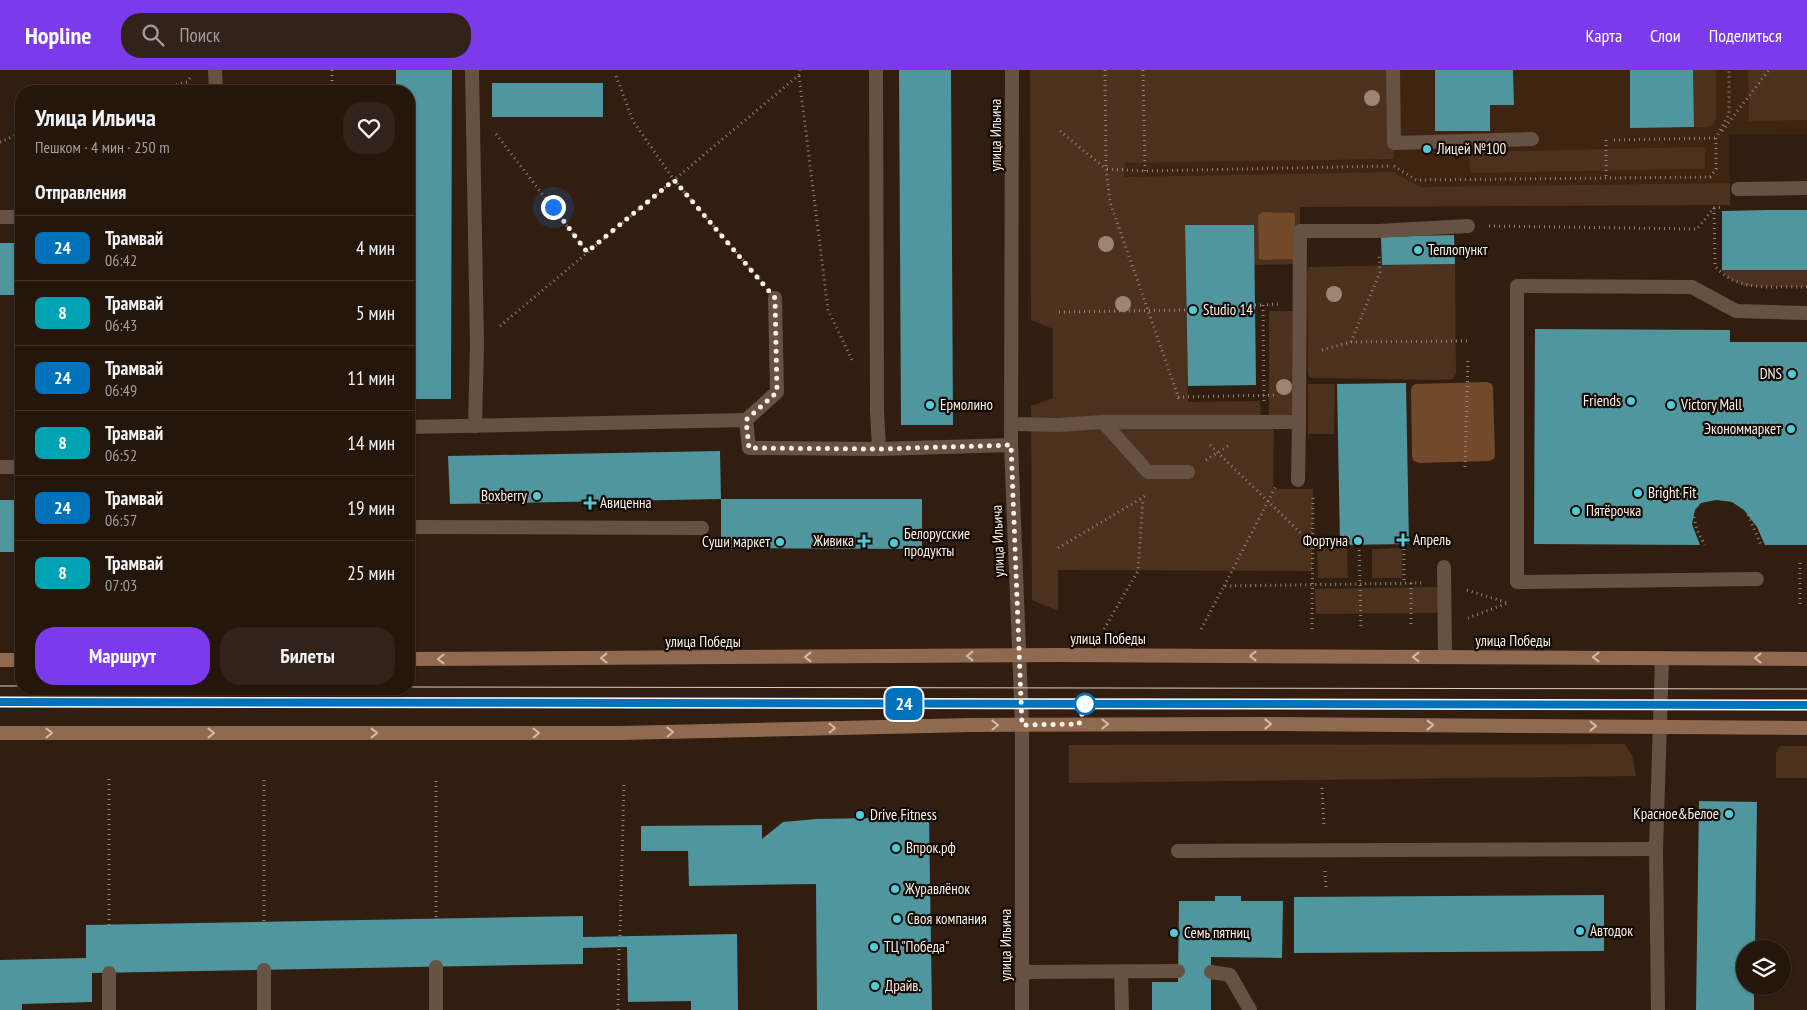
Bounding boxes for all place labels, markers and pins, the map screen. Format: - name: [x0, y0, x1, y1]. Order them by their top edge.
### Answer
- place label: Лицей №100: [1436, 139, 1507, 158]
- marker: Лицей №100: [1421, 143, 1433, 155]
- place label: Теплопункт: [1428, 240, 1488, 259]
- marker: Теплопункт: [1412, 244, 1424, 256]
- place label: Studio 14: [1203, 300, 1253, 319]
- marker: Studio 14: [1187, 304, 1199, 316]
- place label: DNS: [1760, 364, 1782, 383]
- marker: DNS: [1786, 368, 1798, 380]
- place label: Friends: [1583, 391, 1621, 410]
- place label: Ермолино: [940, 395, 993, 414]
- marker: Friends: [1625, 395, 1637, 407]
- place label: Victory Mall: [1680, 395, 1743, 414]
- marker: Ермолино: [924, 399, 936, 411]
- marker: Victory Mall: [1665, 399, 1677, 411]
- place label: Экономмаркет: [1704, 419, 1781, 438]
- marker: Экономмаркет: [1785, 423, 1797, 435]
- place label: Bright Fit: [1648, 483, 1696, 502]
- place label: Boxberry: [481, 486, 527, 505]
- marker: Bright Fit: [1632, 487, 1644, 499]
- marker: Boxberry: [531, 490, 543, 502]
- place label: Авиценна: [600, 493, 652, 512]
- marker: Авиценна: [584, 497, 596, 509]
- place label: Пятёрочка: [1586, 501, 1641, 520]
- marker: Пятёрочка: [1570, 505, 1582, 517]
- place label: Белорусские продукты: [904, 524, 970, 560]
- place label: Апрель: [1413, 530, 1451, 549]
- place label: Живика: [812, 531, 854, 550]
- place label: Фортуна: [1303, 531, 1348, 550]
- place label: Суши маркет: [702, 532, 770, 551]
- marker: Апрель: [1397, 534, 1409, 546]
- marker: Живика: [858, 535, 870, 547]
- marker: Фортуна: [1352, 535, 1364, 547]
- marker: Суши маркет: [774, 536, 786, 548]
- marker: Белорусские продукты: [888, 537, 900, 549]
- unlabelled marker: [1074, 693, 1096, 715]
- place label: Красное&Белое: [1633, 804, 1719, 823]
- place label: Drive Fitness: [870, 805, 937, 824]
- marker: Красное&Белое: [1723, 808, 1735, 820]
- marker: Drive Fitness: [854, 809, 866, 821]
- place label: Впрок.рф: [906, 838, 956, 857]
- marker: Впрок.рф: [890, 842, 902, 854]
- place label: Журавлёнок: [904, 879, 970, 898]
- marker: Журавлёнок: [889, 883, 901, 895]
- place label: Своя компания: [907, 909, 987, 928]
- marker: Своя компания: [891, 913, 903, 925]
- place label: Автодок: [1590, 921, 1633, 940]
- place label: Семь пятниц: [1184, 923, 1250, 942]
- marker: Автодок: [1574, 925, 1586, 937]
- marker: Семь пятниц: [1168, 927, 1180, 939]
- place label: ТЦ "Победа": [884, 937, 949, 956]
- marker: ТЦ "Победа": [868, 941, 880, 953]
- place label: Драйв.: [885, 976, 921, 995]
- marker: Драйв.: [869, 980, 881, 992]

